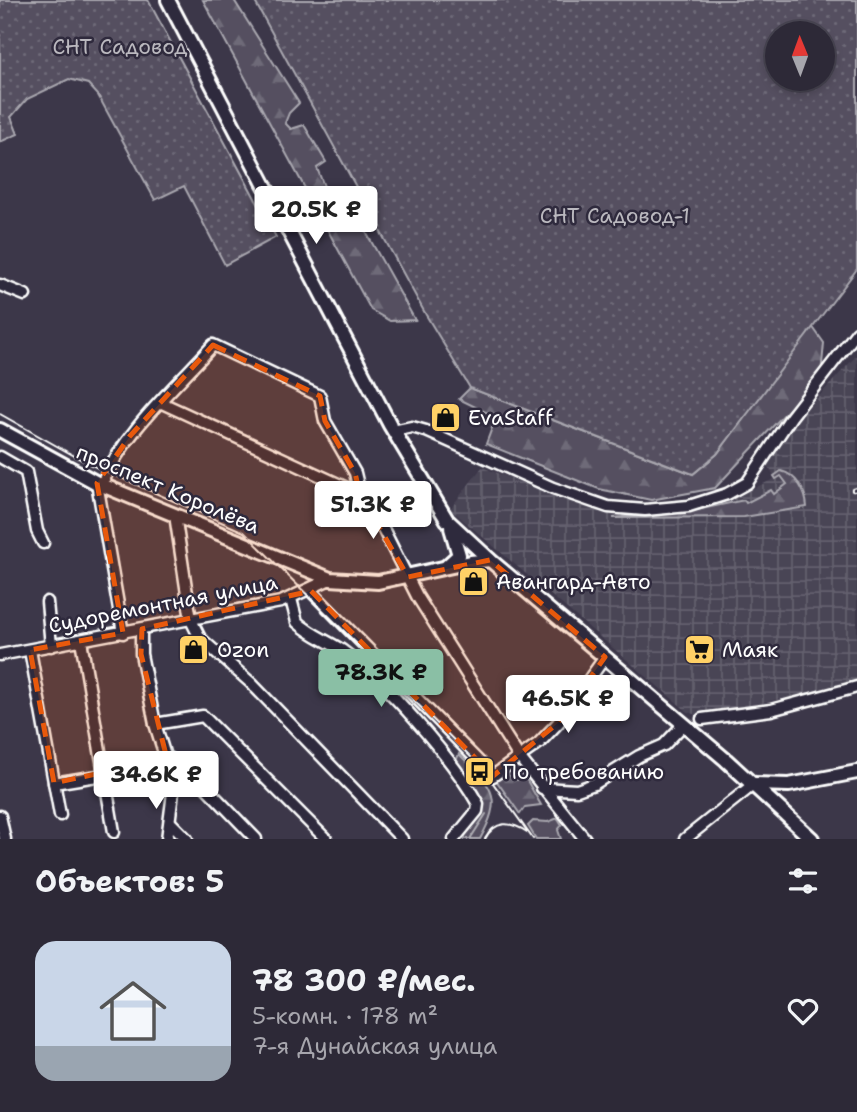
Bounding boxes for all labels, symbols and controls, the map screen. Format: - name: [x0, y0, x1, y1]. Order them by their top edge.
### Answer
- north arrow: [765, 21, 835, 91]
- map controls: [765, 21, 835, 91]
- park label: СНТ Садовод: [52, 33, 188, 61]
- pin: 20.5K ₽: [251, 187, 381, 246]
- text: 20.5K ₽: [270, 194, 362, 224]
- park label: СНТ Садовод-1: [540, 202, 690, 230]
- shop icon: EvaStaff: [428, 401, 462, 435]
- place label: EvaStaff: [468, 404, 553, 432]
- street label: проспект Королёва: [72, 438, 264, 540]
- pin: 51.3K ₽: [308, 482, 438, 541]
- text: 51.3K ₽: [331, 489, 415, 519]
- shop icon: Авангард-Авто: [456, 565, 490, 599]
- street label: Судоремонтная улица: [46, 568, 280, 640]
- place label: Авангард-Авто: [496, 568, 651, 596]
- shop icon: Ozon: [177, 633, 211, 667]
- supermarket icon: Маяк: [682, 633, 716, 667]
- place label: Ozon: [217, 636, 269, 664]
- place label: Маяк: [722, 636, 778, 664]
- pin: 78.3K ₽: [316, 650, 446, 709]
- text: 78.3K ₽: [334, 657, 428, 687]
- pin: 46.5K ₽: [503, 676, 633, 735]
- text: 46.5K ₽: [522, 683, 614, 713]
- pin: 34.6K ₽: [91, 752, 221, 811]
- bus stop icon: По требованию: [463, 755, 497, 789]
- place label: По требованию: [503, 758, 664, 786]
- text: 34.6K ₽: [110, 759, 202, 789]
- text: Объектов: 5: [35, 861, 224, 902]
- icon: filters: [784, 862, 822, 900]
- text: 78 300 ₽/мес.: [252, 960, 476, 1001]
- icon: home: [91, 969, 175, 1053]
- icon: heart: [784, 992, 822, 1030]
- text: 5-комн. · 178 m²: [252, 1001, 438, 1031]
- text: 7-я Дунайская улица: [252, 1031, 497, 1061]

